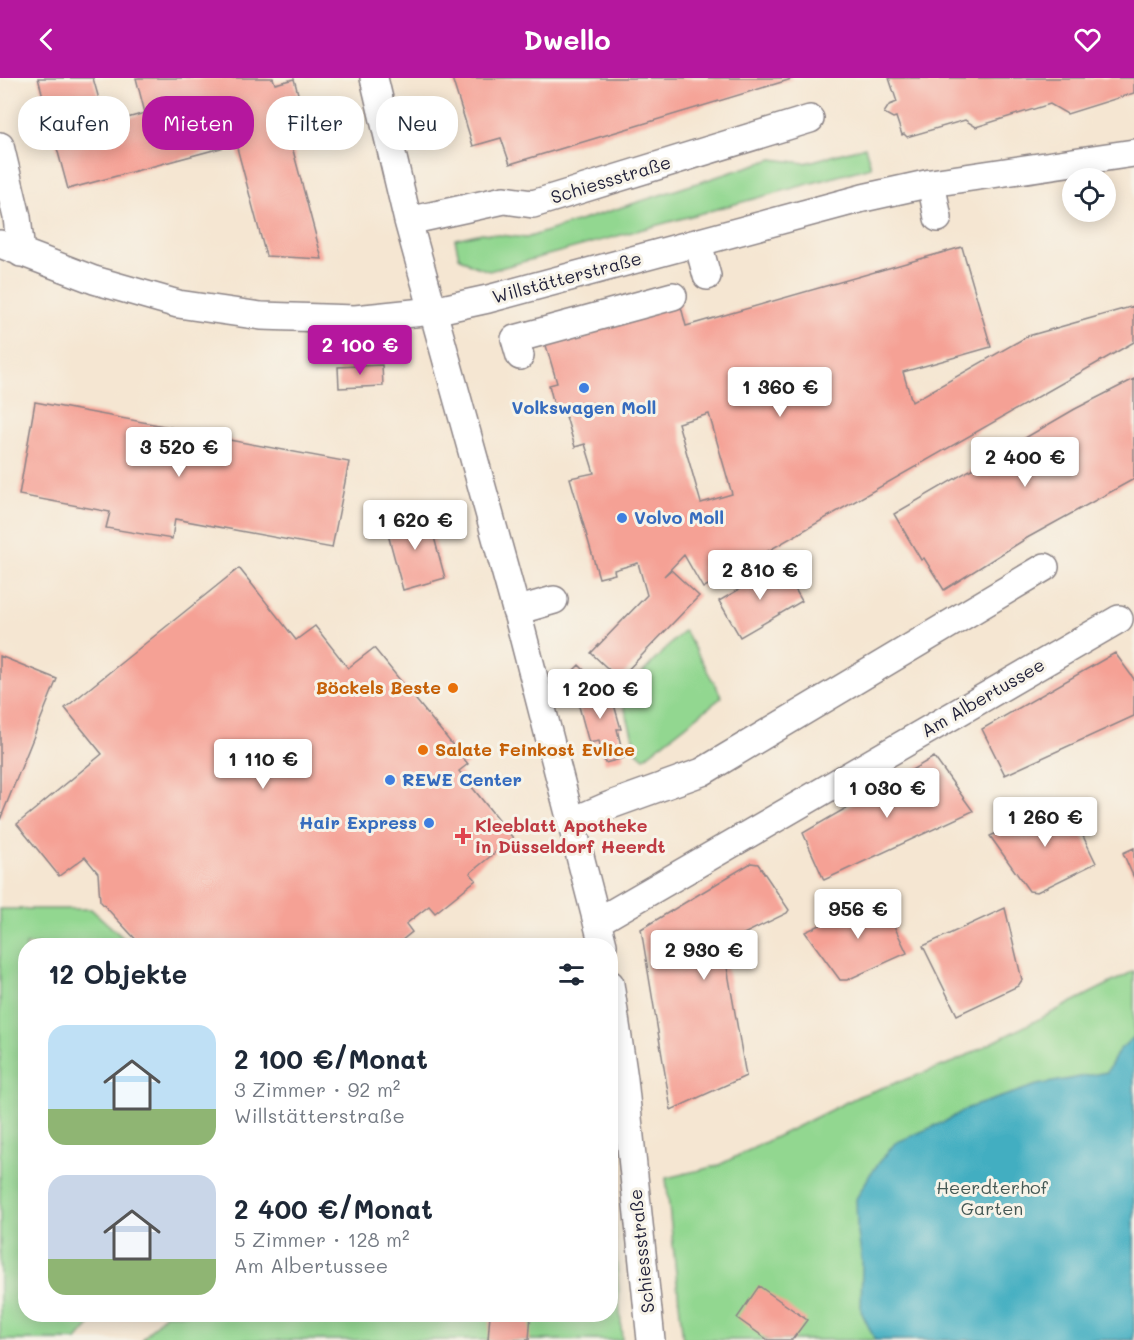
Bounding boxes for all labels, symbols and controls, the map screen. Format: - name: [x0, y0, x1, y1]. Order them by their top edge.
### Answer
- text: Dwello: [523, 22, 611, 57]
- icon: back: [30, 23, 63, 56]
- icon: heart: [1071, 23, 1104, 56]
- chip: Kaufen: [18, 96, 130, 150]
- chip: Mieten: [142, 96, 254, 150]
- chip: Filter: [266, 96, 364, 150]
- chip: Neu: [376, 96, 458, 150]
- street label: Schiessstraße: [548, 149, 674, 209]
- map controls: [1062, 168, 1116, 222]
- button: locate: [1062, 168, 1116, 222]
- street label: Willstätterstraße: [489, 246, 644, 309]
- pin: 2 100 €: [305, 325, 415, 376]
- text: 2 100 €: [322, 331, 398, 357]
- pin: 1 360 €: [725, 367, 835, 418]
- text: 1 360 €: [742, 373, 818, 399]
- marker: Volkswagen Moll: [577, 381, 591, 395]
- place label: Volkswagen Moll: [512, 395, 656, 419]
- pin: 3 520 €: [124, 427, 234, 478]
- text: 3 520 €: [140, 433, 218, 459]
- pin: 2 400 €: [970, 437, 1080, 488]
- text: 2 400 €: [985, 443, 1065, 469]
- pin: 1 620 €: [360, 500, 470, 551]
- place label: Volvo Moll: [634, 505, 724, 529]
- text: 1 620 €: [377, 506, 453, 532]
- marker: Volvo Moll: [615, 511, 629, 525]
- pin: 2 810 €: [705, 550, 815, 601]
- text: 2 810 €: [722, 556, 798, 582]
- street label: Am Albertussee: [916, 652, 1049, 742]
- pin: 1 200 €: [545, 669, 655, 720]
- place label: Böckels Beste: [316, 675, 441, 699]
- text: 1 200 €: [562, 675, 638, 701]
- marker: Böckels Beste: [446, 681, 460, 695]
- place label: Salate Feinkost Evlice: [435, 737, 635, 761]
- pin: 1 110 €: [208, 739, 318, 790]
- marker: Salate Feinkost Evlice: [416, 743, 430, 757]
- text: 1 110 €: [228, 745, 298, 771]
- place label: REWE Center: [402, 767, 522, 791]
- pin: 1 030 €: [832, 768, 942, 819]
- marker: REWE Center: [383, 773, 397, 787]
- text: 1 030 €: [848, 774, 926, 800]
- pin: 1 260 €: [990, 797, 1100, 848]
- text: 1 260 €: [1007, 803, 1083, 829]
- place label: Hair Express: [299, 810, 417, 834]
- place label: Kleeblatt Apotheke in Düsseldorf Heerdt: [475, 813, 665, 858]
- marker: Hair Express: [422, 816, 436, 830]
- marker: Kleeblatt Apotheke in Düsseldorf Heerdt: [456, 829, 470, 843]
- pin: 956 €: [816, 889, 900, 940]
- text: 956 €: [828, 895, 888, 921]
- pin: 2 930 €: [649, 930, 759, 981]
- text: 2 930 €: [665, 936, 743, 962]
- text: 12 Objekte: [48, 957, 187, 991]
- icon: filters: [555, 958, 588, 991]
- text: 2 100 €/Monat: [234, 1042, 428, 1076]
- icon: home: [96, 1049, 168, 1121]
- text: 3 Zimmer · 92 m²: [234, 1076, 400, 1102]
- text: Willstätterstraße: [234, 1102, 405, 1128]
- park label: Heerdterhof Garten: [936, 1175, 1049, 1220]
- street label: Schiessstraße: [623, 1188, 659, 1314]
- text: 2 400 €/Monat: [234, 1192, 433, 1226]
- icon: home: [96, 1199, 168, 1271]
- text: 5 Zimmer · 128 m²: [234, 1226, 410, 1252]
- text: Am Albertussee: [234, 1252, 388, 1278]

